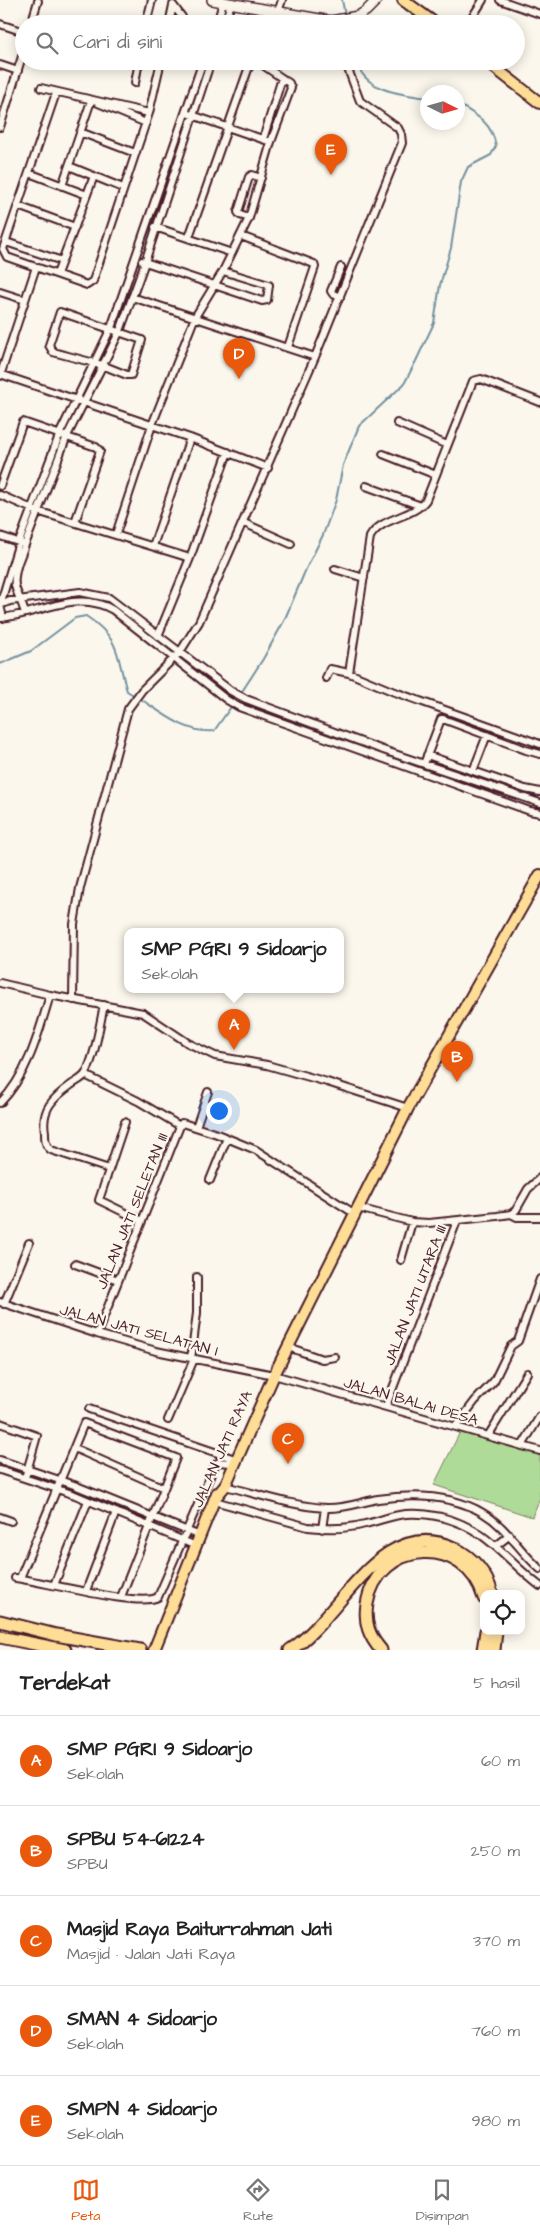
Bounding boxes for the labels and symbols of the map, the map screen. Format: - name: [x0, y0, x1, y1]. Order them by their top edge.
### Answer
- north arrow: [420, 85, 465, 130]
- pin: E: [315, 134, 347, 175]
- pin: D: [223, 338, 255, 379]
- pin: A: [218, 1009, 250, 1050]
- pin: B: [441, 1041, 473, 1082]
- your location: [206, 1098, 232, 1124]
- street label: JALAN JATI SELETAN III: [91, 1130, 173, 1293]
- street label: JALAN JATI UTARA III: [379, 1222, 452, 1368]
- street label: JALAN JATI SELATAN I: [57, 1299, 220, 1362]
- street label: JALAN BALAI DESA: [341, 1372, 481, 1431]
- street label: JALAN JATI RAYA: [187, 1387, 258, 1511]
- pin: C: [272, 1423, 304, 1464]

